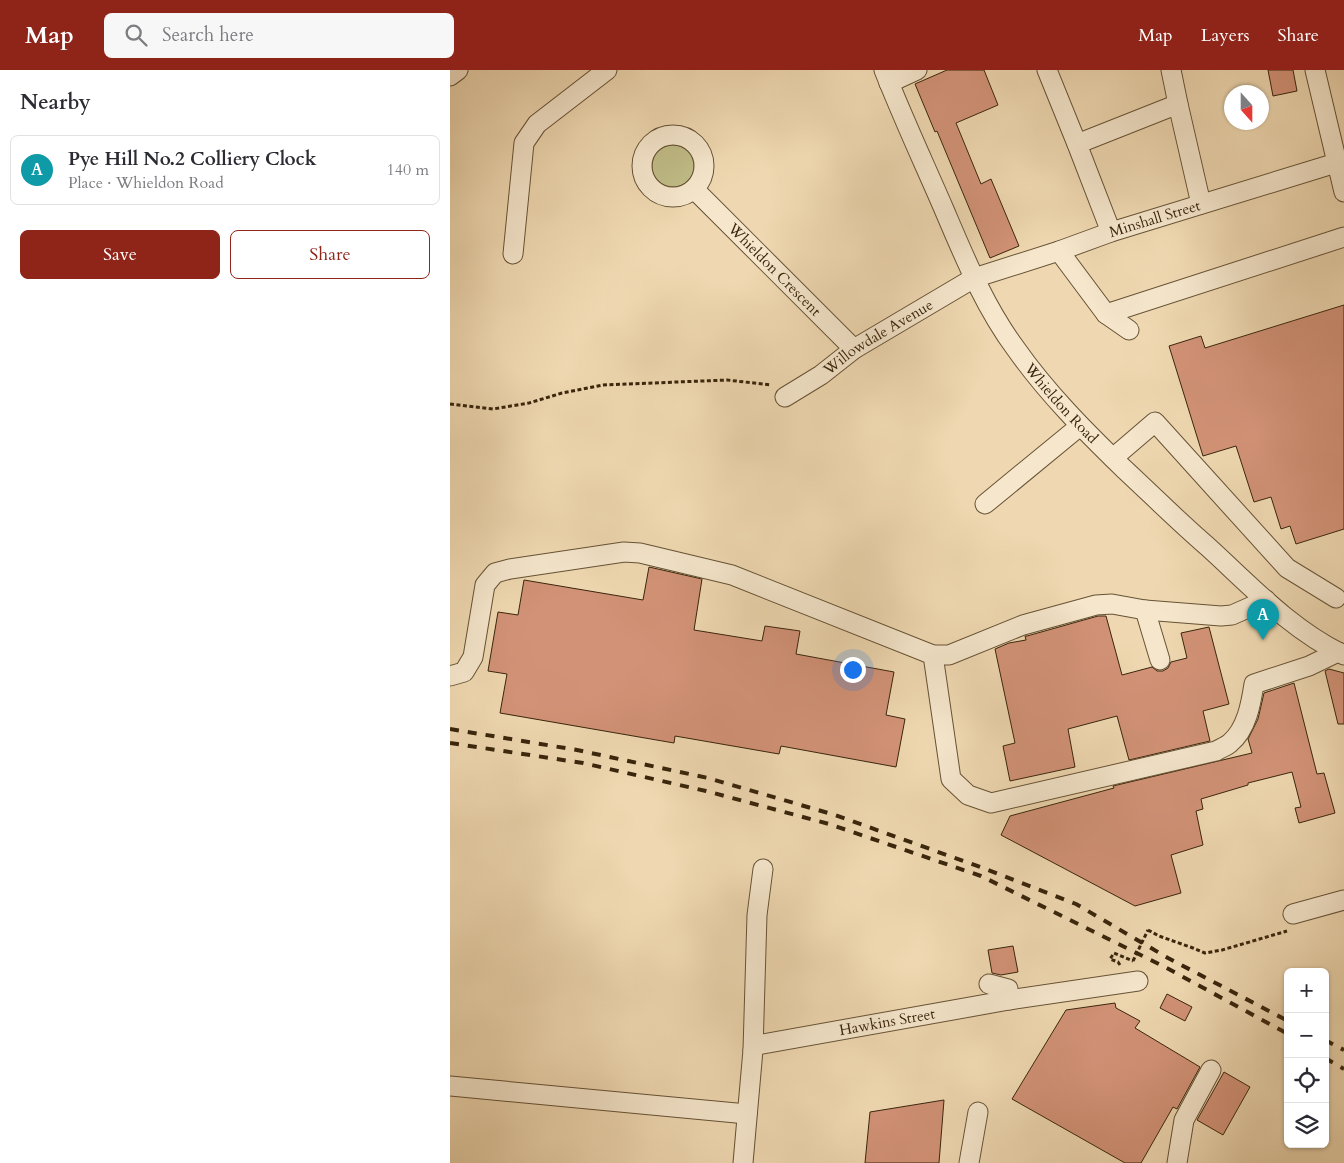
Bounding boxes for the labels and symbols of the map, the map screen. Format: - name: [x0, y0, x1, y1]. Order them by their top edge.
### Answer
- north arrow: [1224, 85, 1269, 130]
- street label: Minshall Street: [1107, 195, 1203, 242]
- street label: Whieldon Crescent: [723, 218, 826, 321]
- street label: Willowdale Avenue: [818, 294, 937, 380]
- street label: Whieldon Road: [1019, 358, 1102, 448]
- pin: A: [1247, 599, 1279, 640]
- your location: [840, 657, 866, 683]
- street label: Hawkins Street: [838, 1003, 937, 1040]

